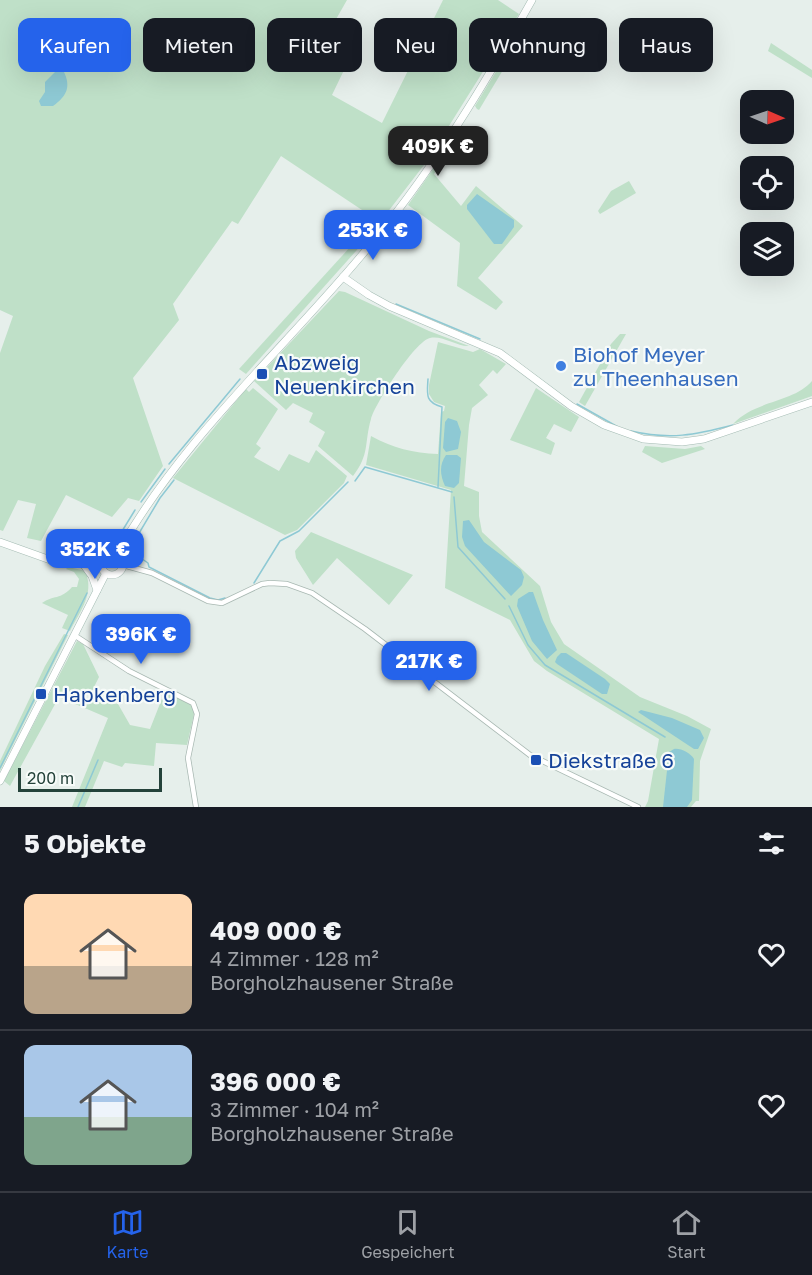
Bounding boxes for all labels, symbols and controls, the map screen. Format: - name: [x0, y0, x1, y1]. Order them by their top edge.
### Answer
- chip: Kaufen: [18, 18, 131, 72]
- chip: Mieten: [143, 18, 255, 72]
- chip: Filter: [267, 18, 362, 72]
- chip: Neu: [374, 18, 457, 72]
- chip: Wohnung: [469, 18, 607, 72]
- chip: Haus: [619, 18, 713, 72]
- north arrow: [740, 90, 794, 144]
- map controls: [740, 90, 794, 276]
- pin: 409K €: [389, 126, 487, 177]
- text: 409K €: [402, 133, 474, 157]
- button: locate: [740, 156, 794, 210]
- pin: 253K €: [324, 210, 422, 261]
- text: 253K €: [338, 217, 408, 241]
- button: layers: [740, 222, 794, 276]
- place label: Biohof Meyer zu Theenhausen: [573, 341, 739, 391]
- place label: Abzweig Neuenkirchen: [274, 349, 415, 399]
- marker: Biohof Meyer zu Theenhausen: [554, 359, 568, 373]
- marker: Abzweig Neuenkirchen: [255, 367, 269, 381]
- pin: 352K €: [46, 529, 144, 580]
- text: 352K €: [60, 536, 130, 560]
- pin: 396K €: [92, 614, 190, 665]
- text: 396K €: [105, 621, 177, 645]
- pin: 217K €: [380, 641, 478, 692]
- text: 217K €: [396, 648, 463, 672]
- place label: Hapkenberg: [53, 681, 176, 707]
- marker: Hapkenberg: [34, 687, 48, 701]
- place label: Diekstraße 6: [548, 747, 674, 773]
- marker: Diekstraße 6: [529, 753, 543, 767]
- scale bar: [18, 765, 162, 792]
- text: 200 m: [27, 768, 74, 788]
- icon: filters: [755, 827, 788, 860]
- text: 5 Objekte: [24, 828, 146, 859]
- text: 409 000 €: [210, 915, 342, 946]
- icon: home: [72, 918, 144, 990]
- icon: heart: [755, 938, 788, 971]
- text: 4 Zimmer · 128 m²: [210, 946, 379, 970]
- text: Borgholzhausener Straße: [210, 970, 454, 994]
- text: 396 000 €: [210, 1066, 341, 1097]
- icon: home: [72, 1069, 144, 1141]
- icon: heart: [755, 1089, 788, 1122]
- text: 3 Zimmer · 104 m²: [210, 1097, 379, 1121]
- text: Borgholzhausener Straße: [210, 1121, 454, 1145]
- tab: Karte: [106, 1206, 149, 1262]
- tab: Gespeichert: [361, 1206, 455, 1262]
- tab: Start: [667, 1206, 706, 1262]

